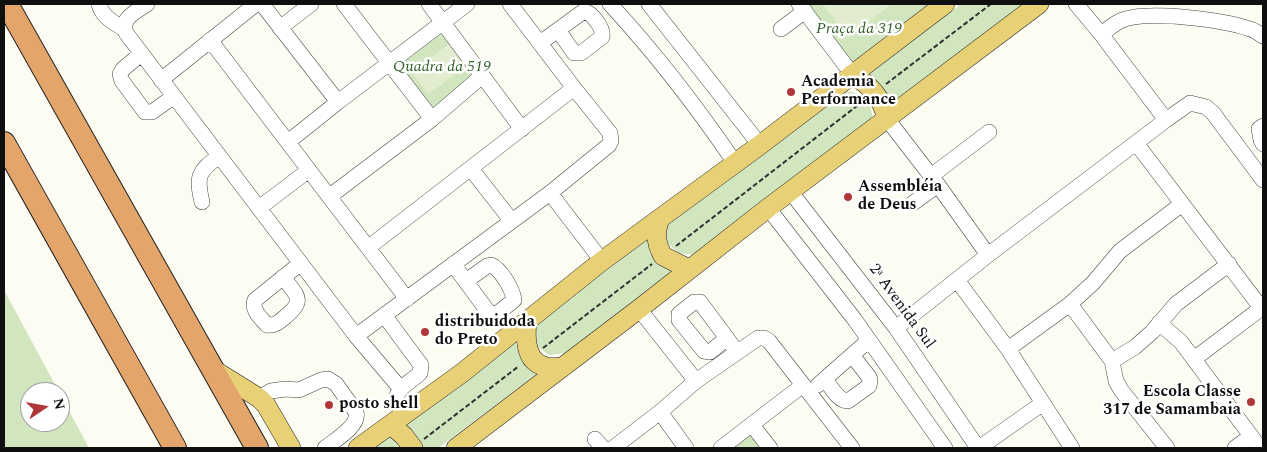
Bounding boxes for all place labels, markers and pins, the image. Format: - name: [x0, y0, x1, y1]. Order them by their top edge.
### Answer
- place label: Academia Performance: [801, 73, 896, 111]
- marker: Academia Performance: [785, 86, 797, 98]
- place label: Assembléia de Deus: [858, 178, 942, 216]
- marker: Assembléia de Deus: [842, 191, 854, 203]
- place label: distribuidoda do Preto: [435, 313, 535, 351]
- marker: distribuidoda do Preto: [419, 326, 431, 338]
- place label: Escola Classe 317 de Samambaia: [1103, 383, 1241, 421]
- place label: posto shell: [339, 395, 418, 415]
- marker: Escola Classe 317 de Samambaia: [1245, 396, 1257, 408]
- marker: posto shell: [323, 399, 335, 411]

